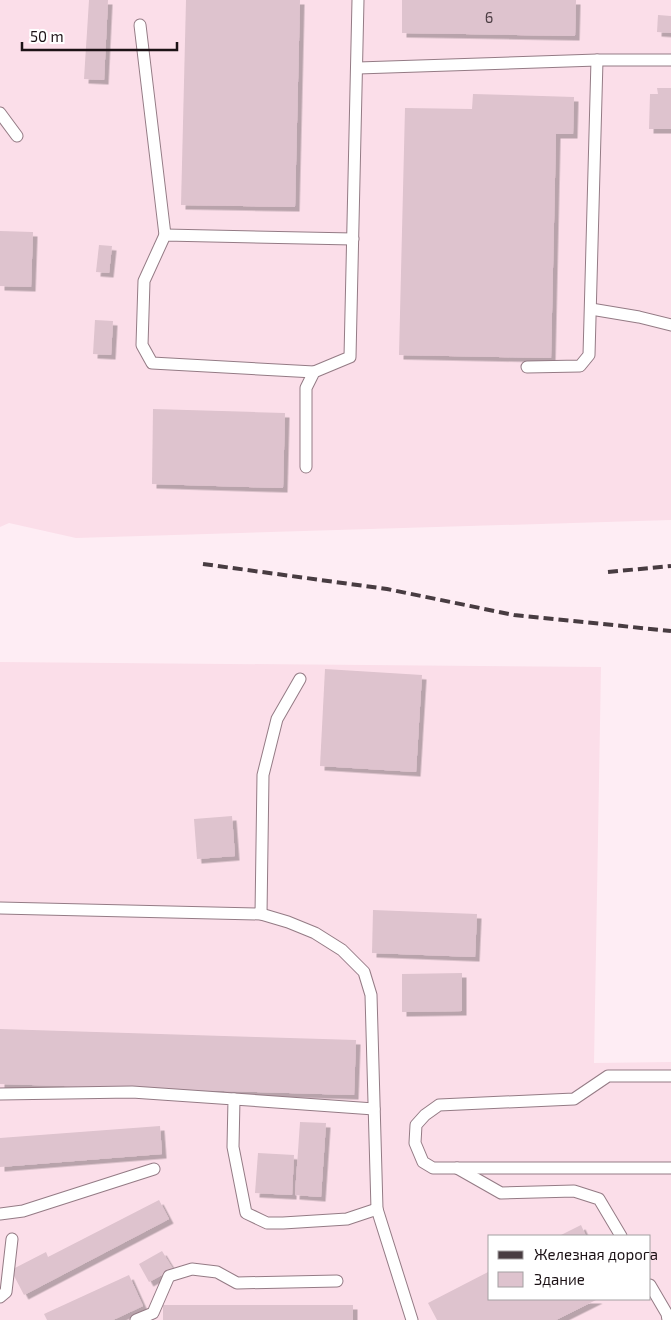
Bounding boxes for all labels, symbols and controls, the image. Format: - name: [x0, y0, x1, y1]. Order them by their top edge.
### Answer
- house number: 6: [485, 8, 493, 26]
- scale bar: [22, 20, 178, 52]
- text: 50 m: [30, 27, 64, 45]
- legend: [488, 1235, 651, 1300]
- text: Железная дорога: [534, 1245, 658, 1263]
- text: Здание: [534, 1270, 585, 1288]

